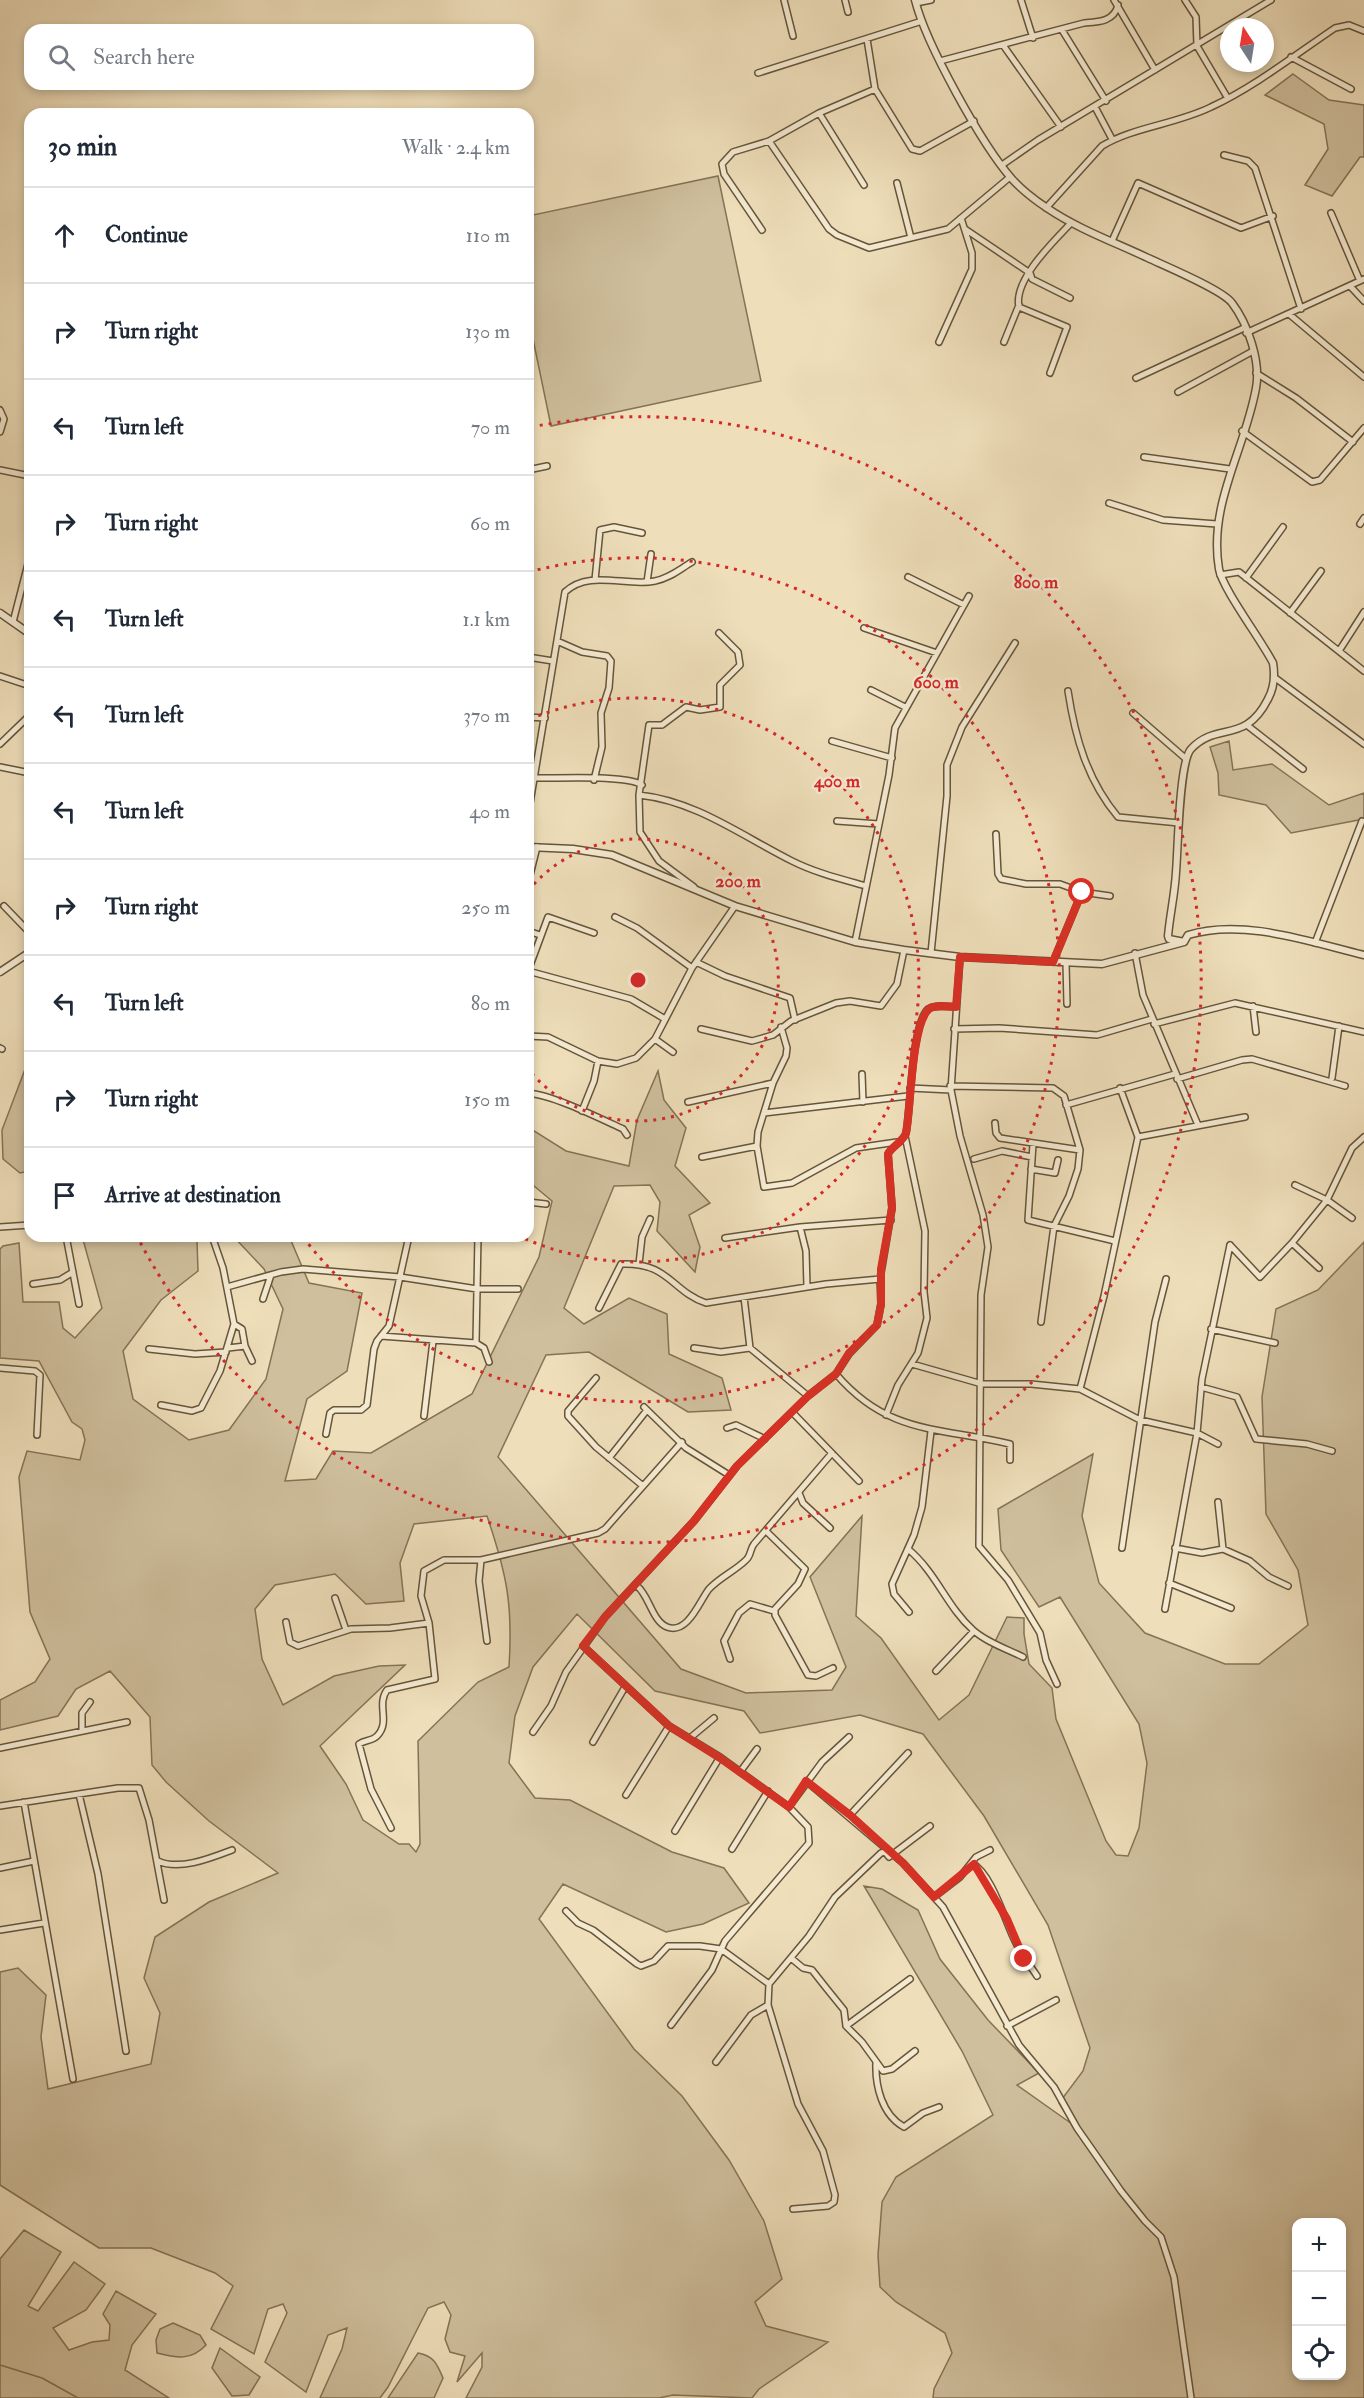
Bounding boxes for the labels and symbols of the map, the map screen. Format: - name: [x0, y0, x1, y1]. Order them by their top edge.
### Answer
- north arrow: [1220, 18, 1274, 72]
- text: 800 m: [1014, 571, 1059, 594]
- text: 600 m: [913, 671, 960, 694]
- text: 400 m: [813, 770, 861, 793]
- text: 200 m: [715, 870, 762, 893]
- route start: [1068, 878, 1094, 904]
- centre of rings: [628, 970, 648, 990]
- route end: [1010, 1945, 1036, 1971]

